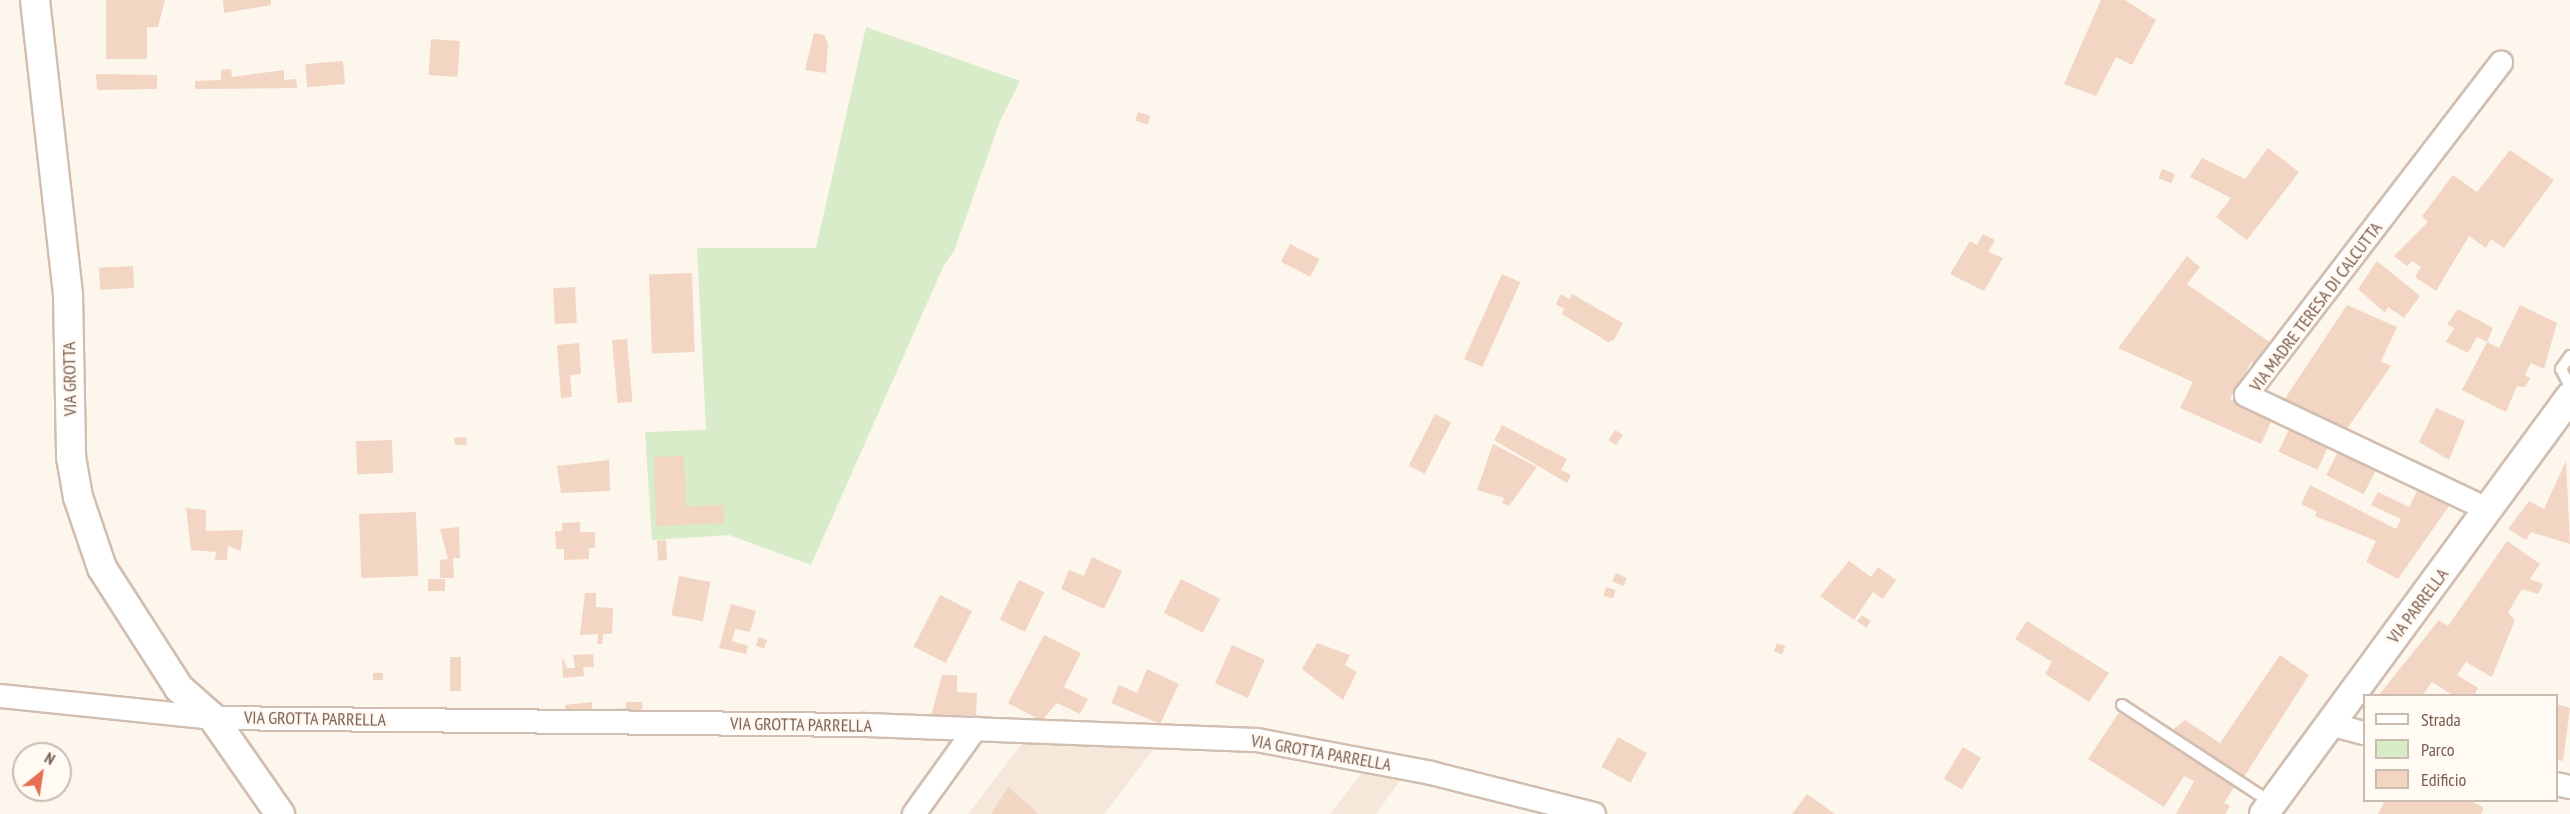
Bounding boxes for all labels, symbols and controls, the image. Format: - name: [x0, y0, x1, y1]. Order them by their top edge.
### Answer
- street label: VIA MADRE TERESA DI CALCUTTA: [2245, 217, 2387, 397]
- street label: VIA GROTTA: [59, 341, 81, 417]
- street label: VIA PARRELLA: [2383, 564, 2453, 648]
- legend: [2363, 694, 2558, 802]
- street label: VIA GROTTA PARRELLA: [243, 707, 387, 731]
- text: Strada: [2421, 708, 2461, 731]
- street label: VIA GROTTA PARRELLA: [729, 713, 873, 737]
- street label: VIA GROTTA PARRELLA: [1249, 730, 1393, 776]
- text: Parco: [2421, 738, 2455, 761]
- north arrow: [12, 742, 72, 802]
- text: N: [41, 747, 59, 769]
- text: Edificio: [2421, 768, 2466, 791]

